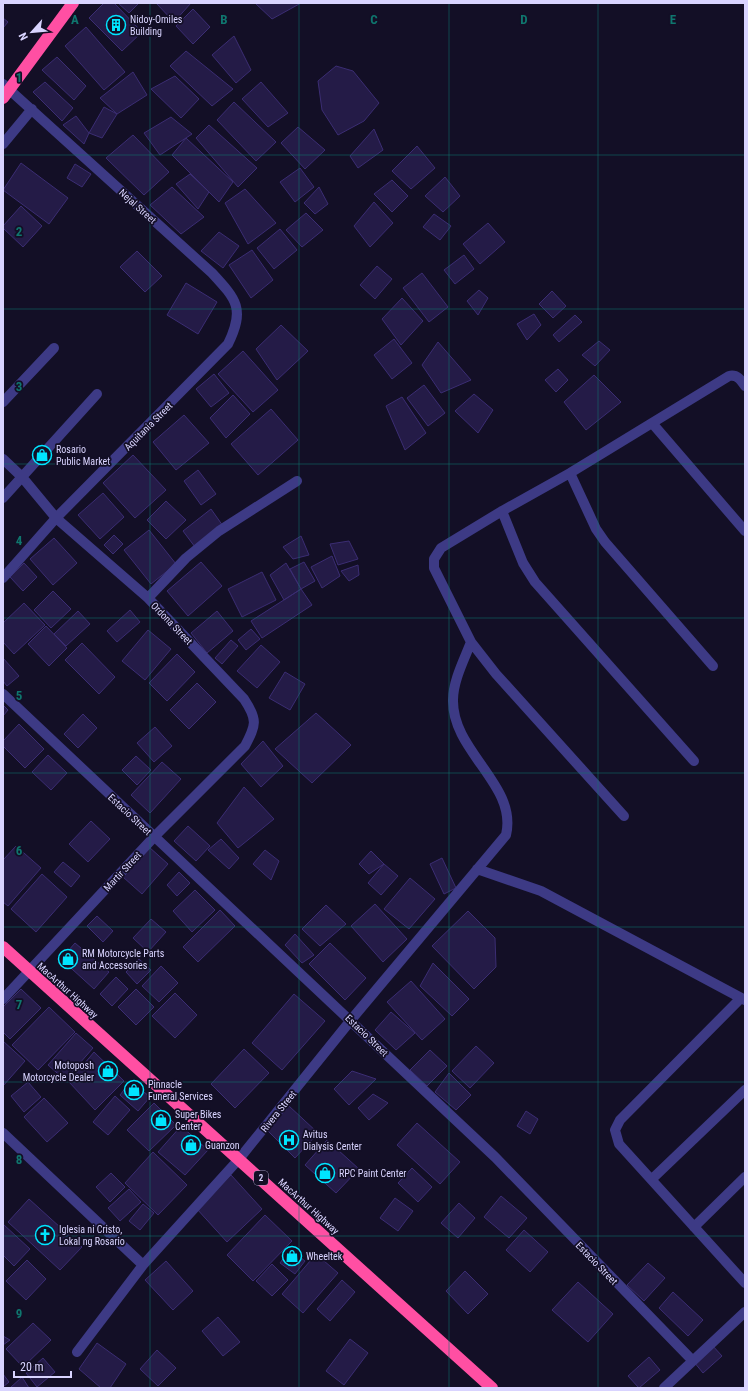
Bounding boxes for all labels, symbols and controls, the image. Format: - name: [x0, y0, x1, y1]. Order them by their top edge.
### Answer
- north arrow: [12, 12, 52, 52]
- text: A: [71, 12, 79, 27]
- text: B: [220, 12, 228, 27]
- text: C: [370, 12, 378, 27]
- text: D: [520, 12, 528, 27]
- text: E: [670, 12, 677, 27]
- building icon: Nidoy-Omiles Building: [105, 14, 127, 36]
- place label: Nidoy-Omiles Building: [130, 14, 183, 37]
- text: N: [16, 30, 31, 42]
- text: 1: [16, 70, 22, 85]
- street label: Nejal Street: [117, 187, 158, 226]
- text: 2: [16, 224, 23, 239]
- text: 3: [16, 379, 22, 394]
- street label: Aquitania Street: [122, 400, 175, 453]
- shop icon: Rosario Public Market: [31, 444, 53, 466]
- place label: Rosario Public Market: [56, 444, 110, 467]
- text: 4: [16, 533, 23, 548]
- street label: Ordona Street: [149, 600, 194, 647]
- text: 5: [16, 688, 23, 703]
- street label: Estacio Street: [106, 792, 154, 837]
- text: 6: [16, 843, 23, 858]
- street label: Martir Street: [101, 849, 143, 893]
- shop icon: RM Motorcycle Parts and Accessories: [57, 948, 79, 970]
- place label: RM Motorcycle Parts and Accessories: [82, 948, 165, 971]
- street label: MacArthur Highway: [35, 960, 100, 1020]
- text: 7: [16, 997, 23, 1012]
- street label: Estacio Street: [343, 1012, 390, 1058]
- place label: Motoposh Motorcycle Dealer: [23, 1060, 94, 1083]
- shop icon: Motoposh Motorcycle Dealer: [97, 1060, 119, 1082]
- shop icon: Pinnacle Funeral Services: [123, 1079, 145, 1101]
- place label: Pinnacle Funeral Services: [148, 1079, 213, 1102]
- street label: Rivera Street: [258, 1088, 298, 1134]
- shop icon: Super Bikes Center: [150, 1109, 172, 1131]
- place label: Super Bikes Center: [175, 1109, 222, 1132]
- hospital icon: Avitus Dialysis Center: [278, 1129, 300, 1151]
- place label: Avitus Dialysis Center: [303, 1129, 362, 1152]
- shop icon: Guanzon: [180, 1134, 202, 1156]
- place label: Guanzon: [205, 1140, 240, 1151]
- text: 8: [16, 1152, 22, 1167]
- shop icon: RPC Paint Center: [314, 1162, 336, 1184]
- place label: RPC Paint Center: [339, 1168, 406, 1179]
- road number: 2: [254, 1171, 268, 1185]
- street label: MacArthur Highway: [276, 1176, 341, 1236]
- church icon: Iglesia ni Cristo, Lokal ng Rosario: [34, 1224, 56, 1246]
- place label: Iglesia ni Cristo, Lokal ng Rosario: [59, 1224, 125, 1247]
- street label: Estacio Street: [574, 1240, 620, 1287]
- shop icon: Wheeltek: [281, 1245, 303, 1267]
- place label: Wheeltek: [306, 1251, 343, 1262]
- text: 9: [16, 1306, 22, 1321]
- scale bar: [14, 1353, 71, 1379]
- text: 20 m: [20, 1360, 44, 1374]

